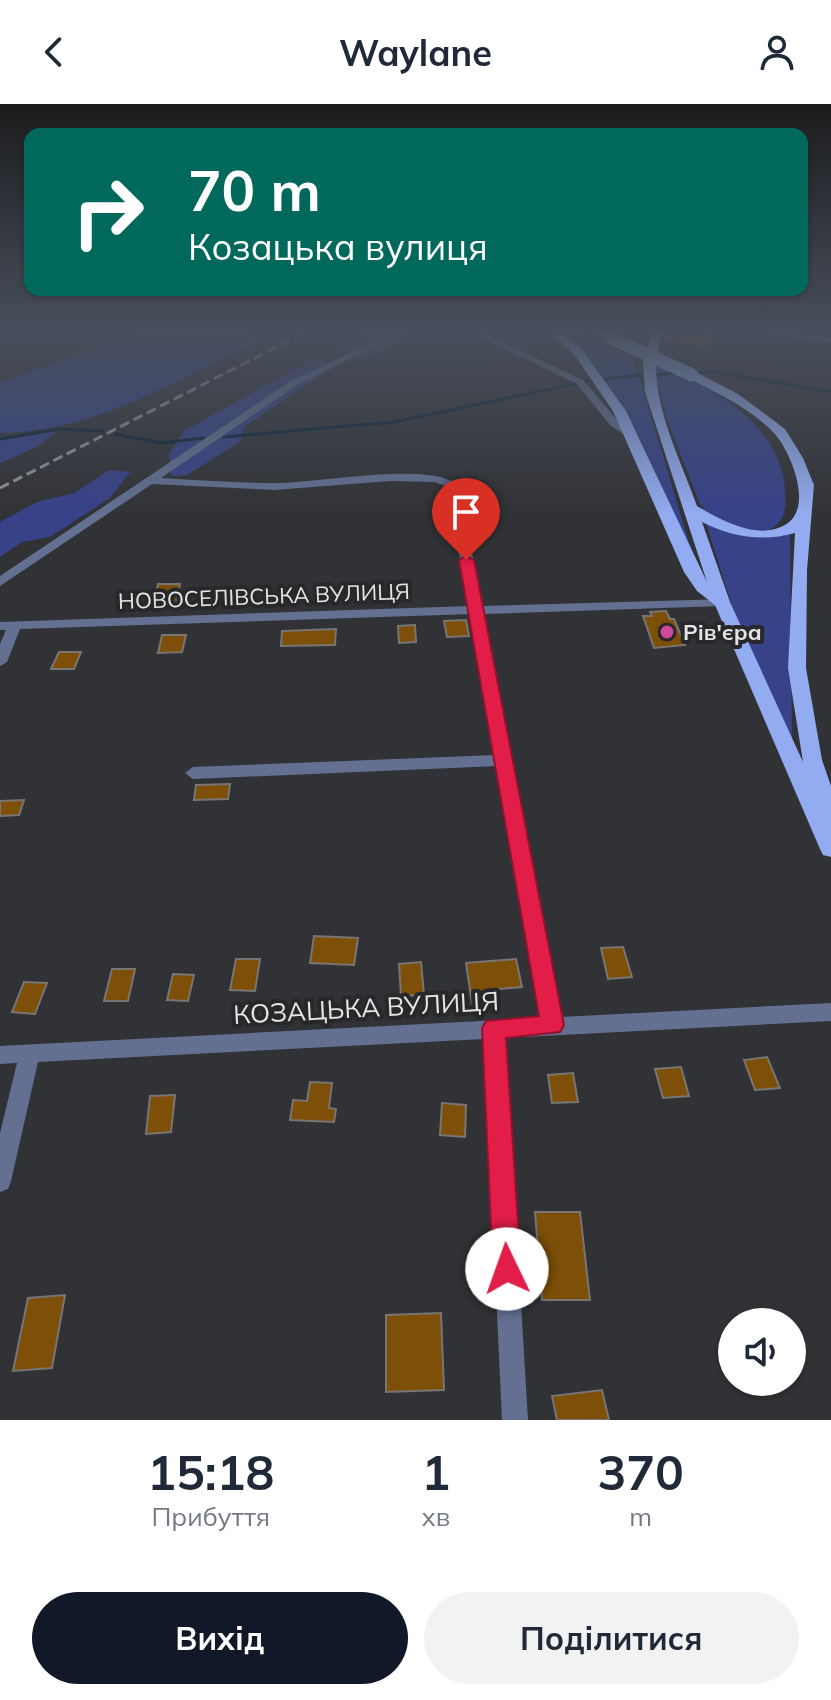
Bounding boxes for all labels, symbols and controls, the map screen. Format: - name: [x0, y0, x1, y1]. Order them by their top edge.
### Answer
- icon: back: [32, 30, 76, 74]
- text: Waylane: [339, 30, 492, 75]
- icon: person: [755, 30, 799, 74]
- text: 70 m: [188, 155, 321, 225]
- icon: right: [56, 160, 160, 264]
- text: Козацька вулиця: [188, 224, 488, 269]
- pin: [432, 478, 500, 560]
- icon: arrive: [444, 490, 488, 534]
- street label: НОВОСЕЛІВСЬКА ВУЛИЦЯ: [118, 577, 410, 615]
- place label: Рів'єра: [683, 618, 762, 646]
- marker: Рів'єра: [658, 623, 676, 641]
- street label: КОЗАЦЬКА ВУЛИЦЯ: [232, 984, 500, 1031]
- position arrow: [465, 1227, 549, 1311]
- map controls: [718, 1308, 806, 1396]
- button: sound: [718, 1308, 806, 1396]
- text: 15:18: [147, 1442, 274, 1502]
- text: 1: [421, 1442, 450, 1502]
- text: 370: [597, 1442, 684, 1502]
- text: Прибуття: [151, 1500, 270, 1533]
- text: хв: [422, 1500, 450, 1533]
- text: m: [629, 1500, 652, 1533]
- button: Вихід: [32, 1592, 408, 1684]
- button: Поділитися: [424, 1592, 799, 1684]

